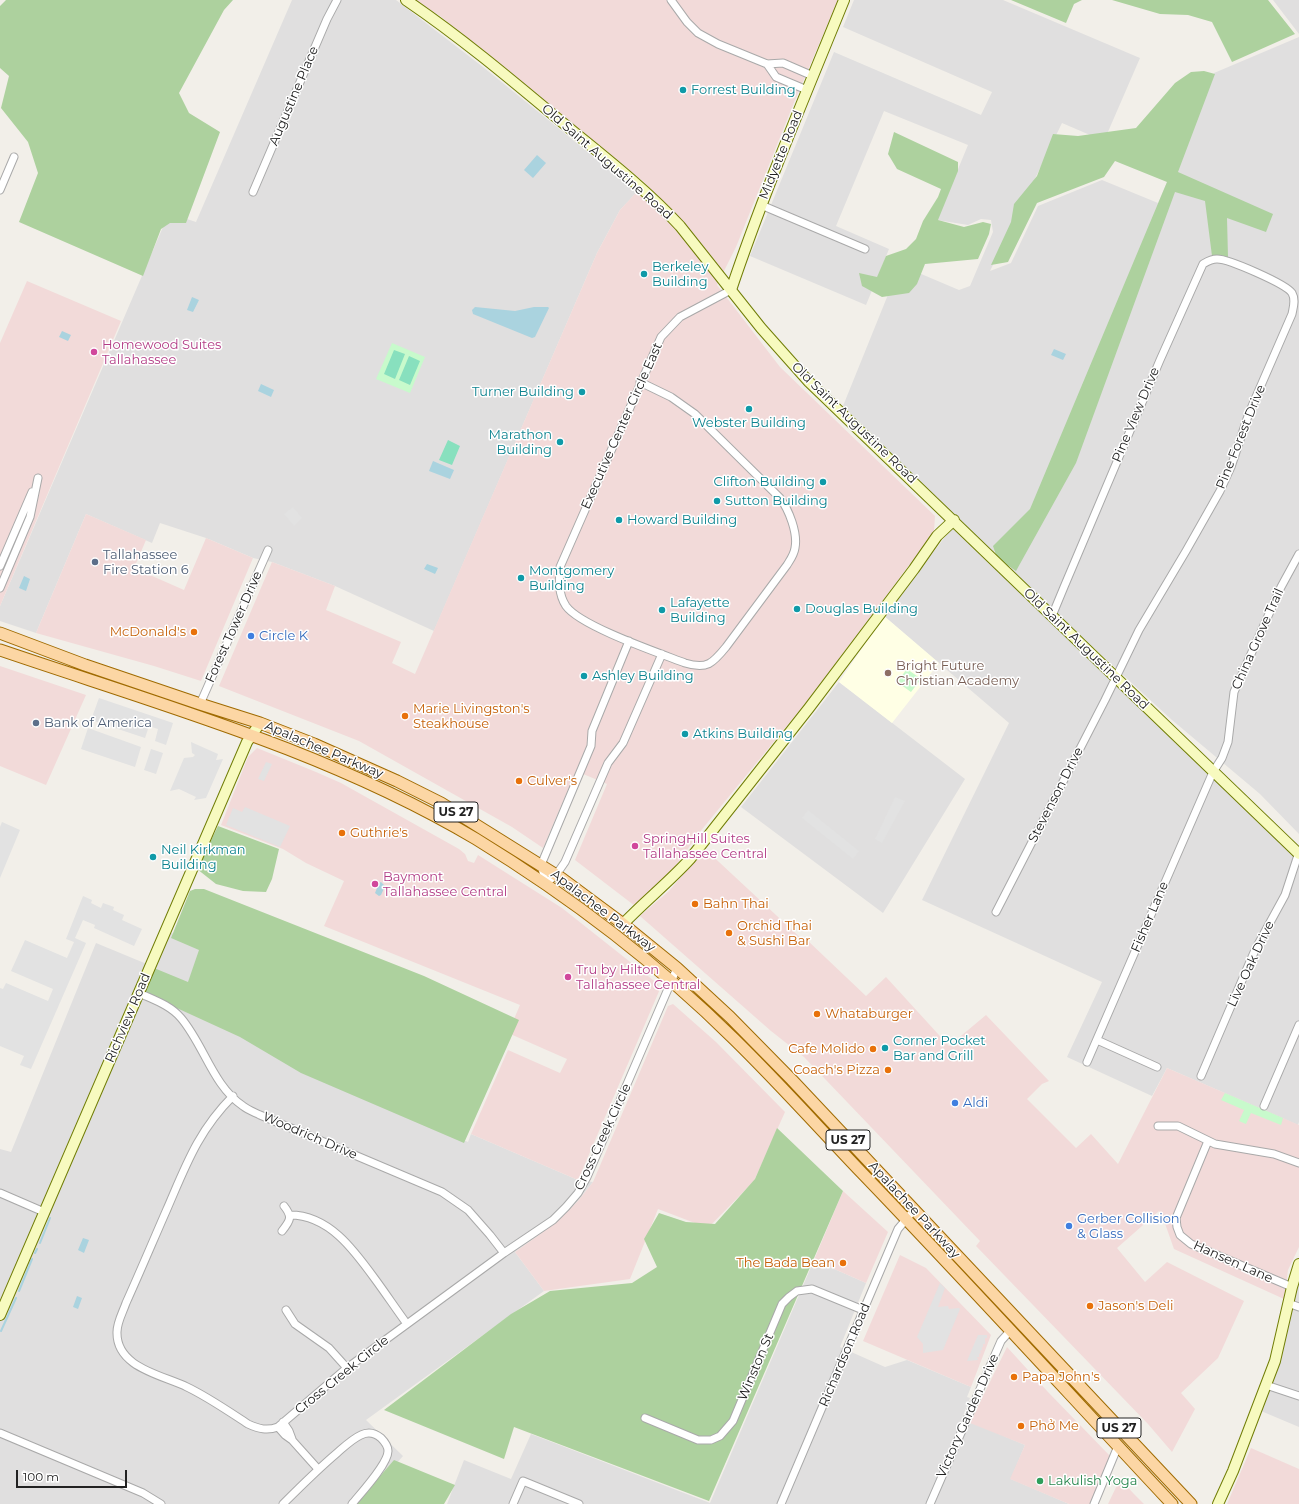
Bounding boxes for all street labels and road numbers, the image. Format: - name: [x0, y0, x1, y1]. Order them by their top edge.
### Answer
- street label: Augustine Place: [266, 44, 322, 148]
- street label: Old Saint Augustine Road: [538, 101, 676, 223]
- street label: Midyette Road: [756, 108, 806, 202]
- street label: Executive Center Circle East: [578, 340, 666, 512]
- street label: Old Saint Augustine Road: [788, 359, 920, 487]
- street label: Pine View Drive: [1109, 365, 1163, 465]
- street label: Pine Forest Drive: [1213, 383, 1269, 491]
- street label: Forest Tower Drive: [202, 569, 266, 685]
- street label: Old Saint Augustine Road: [1020, 585, 1152, 713]
- street label: China Grove Trail: [1229, 586, 1287, 692]
- street label: Apalachee Parkway: [262, 718, 386, 782]
- street label: Stevenson Drive: [1025, 745, 1087, 845]
- road number: US 27: [434, 802, 478, 822]
- street label: Apalachee Parkway: [548, 867, 658, 955]
- street label: Fisher Lane: [1128, 879, 1172, 955]
- street label: Live Oak Drive: [1224, 919, 1278, 1009]
- street label: Richview Road: [102, 971, 154, 1065]
- street label: Cross Creek Circle: [571, 1081, 635, 1193]
- street label: Woodrich Drive: [261, 1109, 359, 1163]
- road number: US 27: [826, 1130, 870, 1150]
- street label: Apalachee Parkway: [865, 1158, 963, 1262]
- street label: Hansen Lane: [1191, 1238, 1275, 1286]
- street label: Richardson Road: [816, 1301, 874, 1409]
- street label: Winston St: [735, 1331, 777, 1403]
- street label: Cross Creek Circle: [292, 1332, 392, 1418]
- street label: Victory Garden Drive: [934, 1352, 1002, 1480]
- road number: US 27: [1097, 1418, 1141, 1438]

